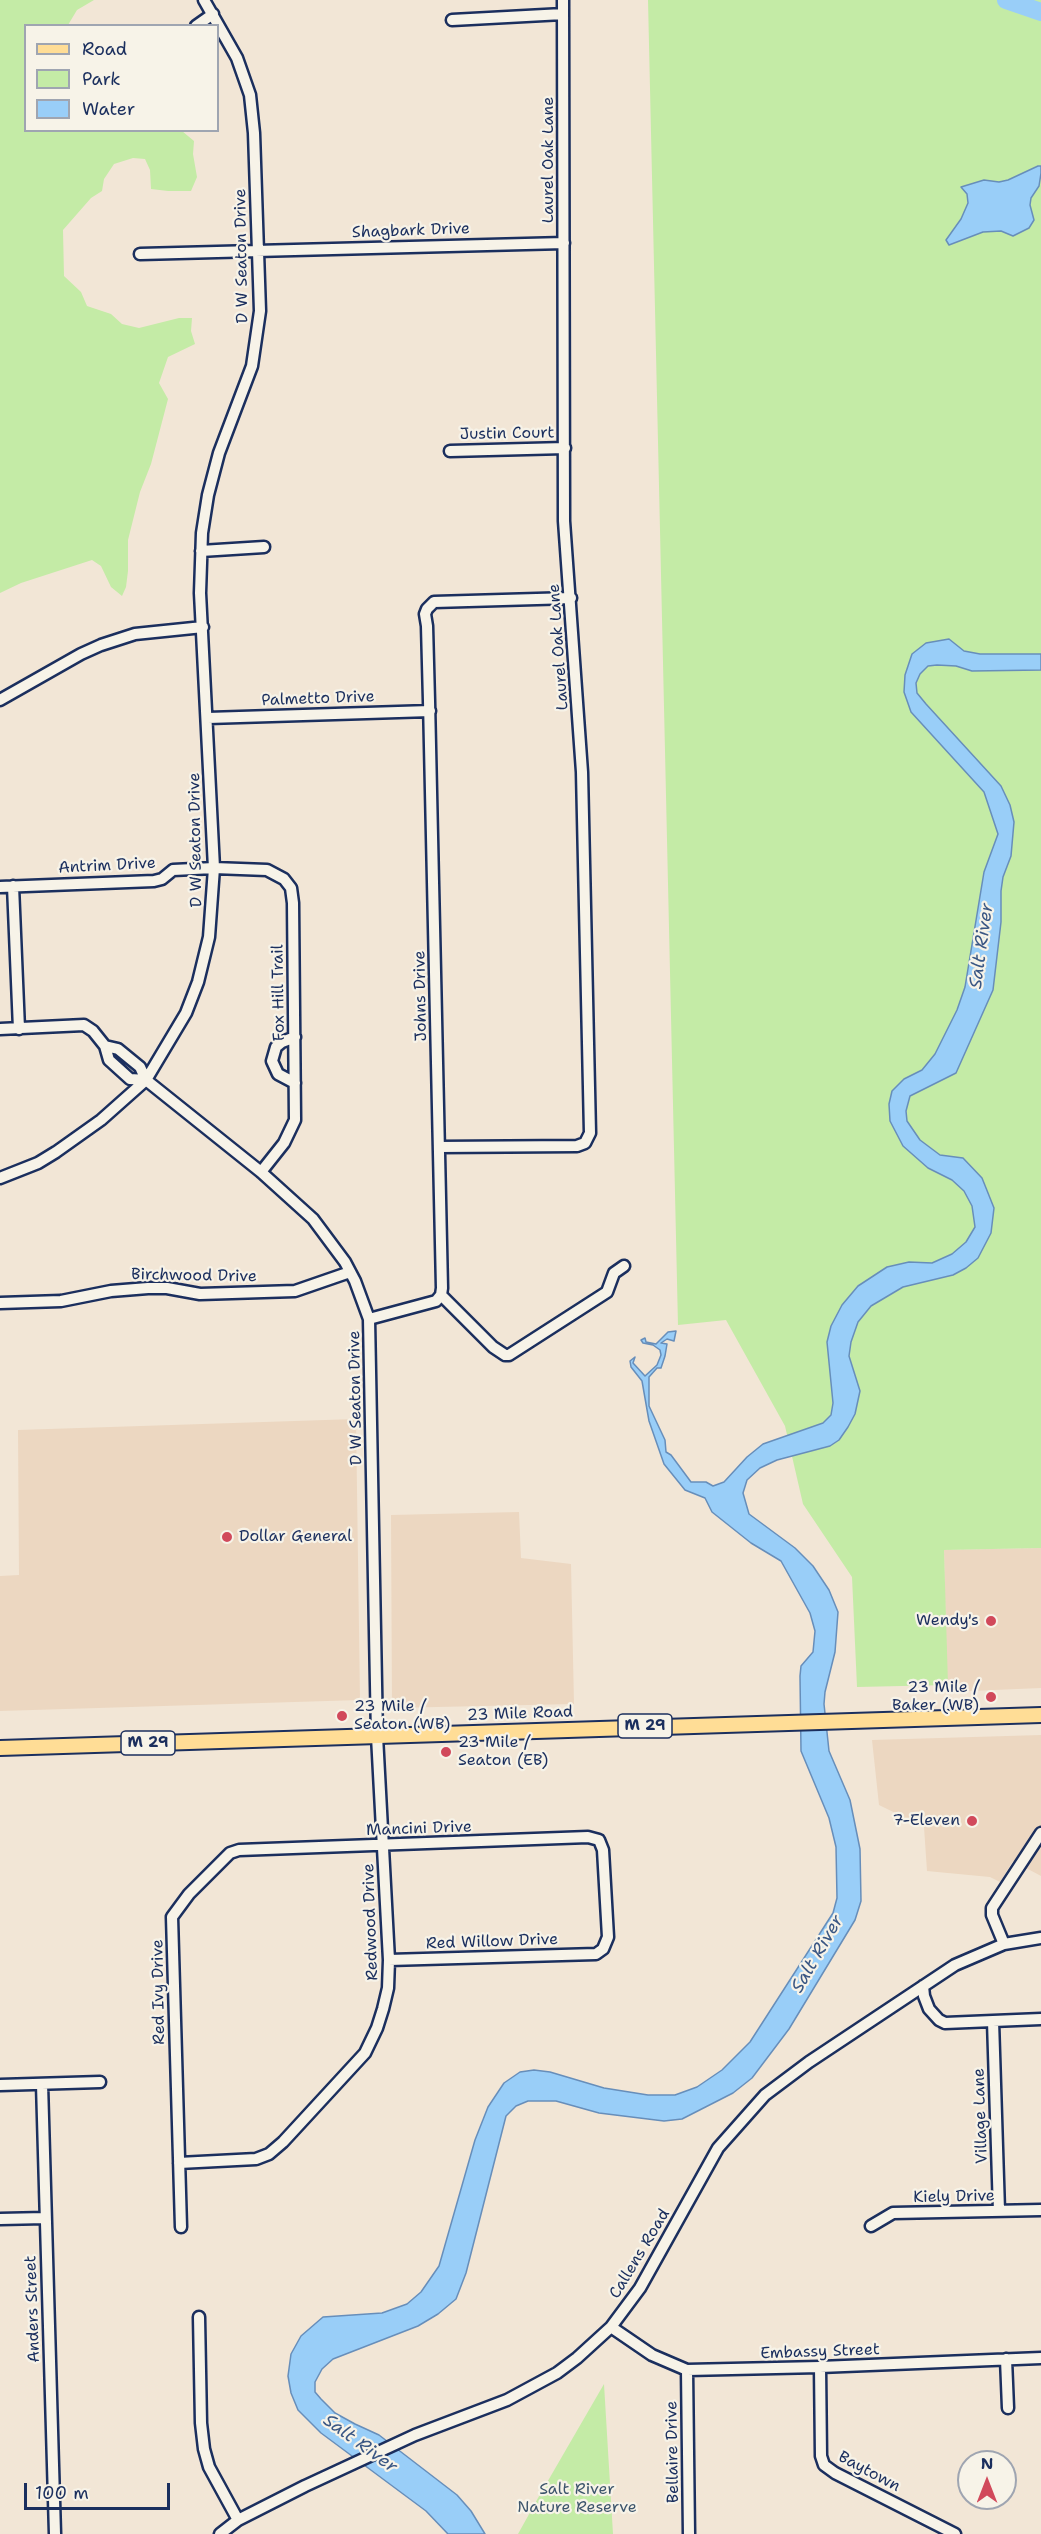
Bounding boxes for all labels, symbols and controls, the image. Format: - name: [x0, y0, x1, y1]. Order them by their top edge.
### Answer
- legend: [24, 24, 219, 132]
- text: Road: [82, 37, 127, 61]
- text: Park: [82, 67, 121, 91]
- text: Water: [82, 97, 135, 121]
- street label: Laurel Oak Lane: [539, 97, 559, 223]
- street label: D W Seaton Drive: [231, 188, 253, 324]
- street label: Shagbark Drive: [352, 219, 470, 243]
- street label: Justin Court: [460, 424, 554, 444]
- street label: Laurel Oak Lane: [545, 583, 573, 711]
- street label: Palmetto Drive: [261, 687, 375, 711]
- street label: D W Seaton Drive: [185, 772, 207, 908]
- street label: Antrim Drive: [58, 854, 156, 878]
- water label: Salt River: [965, 902, 999, 990]
- street label: Fox Hill Trail: [269, 944, 289, 1042]
- street label: Johns Drive: [411, 950, 431, 1042]
- street label: Birchwood Drive: [131, 1265, 257, 1287]
- street label: D W Seaton Drive: [345, 1330, 367, 1466]
- place label: Dollar General: [239, 1527, 352, 1547]
- marker: Dollar General: [220, 1530, 234, 1544]
- place label: Wendy's: [916, 1611, 979, 1631]
- marker: Wendy's: [984, 1614, 998, 1628]
- place label: 23 Mile / Baker (WB): [892, 1678, 979, 1716]
- marker: 23 Mile / Baker (WB): [984, 1690, 998, 1704]
- place label: 23 Mile / Seaton (WB): [354, 1697, 450, 1735]
- street label: 23 Mile Road: [467, 1703, 573, 1725]
- marker: 23 Mile / Seaton (WB): [335, 1709, 349, 1723]
- road number: M 29: [618, 1714, 672, 1738]
- road number: M 29: [121, 1731, 175, 1755]
- place label: 23 Mile / Seaton (EB): [458, 1733, 548, 1771]
- marker: 23 Mile / Seaton (EB): [439, 1745, 453, 1759]
- place label: 7-Eleven: [893, 1811, 960, 1831]
- marker: 7-Eleven: [965, 1814, 979, 1828]
- street label: Mancini Drive: [366, 1818, 472, 1840]
- street label: Redwood Drive: [359, 1863, 383, 1981]
- water label: Salt River: [787, 1911, 849, 1997]
- street label: Red Willow Drive: [426, 1930, 558, 1954]
- street label: Red Ivy Drive: [148, 1939, 170, 2045]
- street label: Village Lane: [970, 2068, 992, 2164]
- street label: Kiely Drive: [913, 2187, 995, 2207]
- street label: Callens Road: [606, 2206, 674, 2302]
- street label: Anders Street: [22, 2255, 44, 2363]
- street label: Embassy Street: [760, 2340, 880, 2364]
- street label: Bellaire Drive: [663, 2401, 683, 2503]
- water label: Salt River: [319, 2410, 401, 2478]
- street label: Baytown: [835, 2448, 903, 2496]
- north arrow: [957, 2450, 1017, 2510]
- text: N: [981, 2453, 993, 2474]
- scale bar: [27, 2471, 172, 2509]
- park label: Salt River Nature Reserve: [517, 2480, 637, 2518]
- text: 100 m: [35, 2481, 89, 2505]

